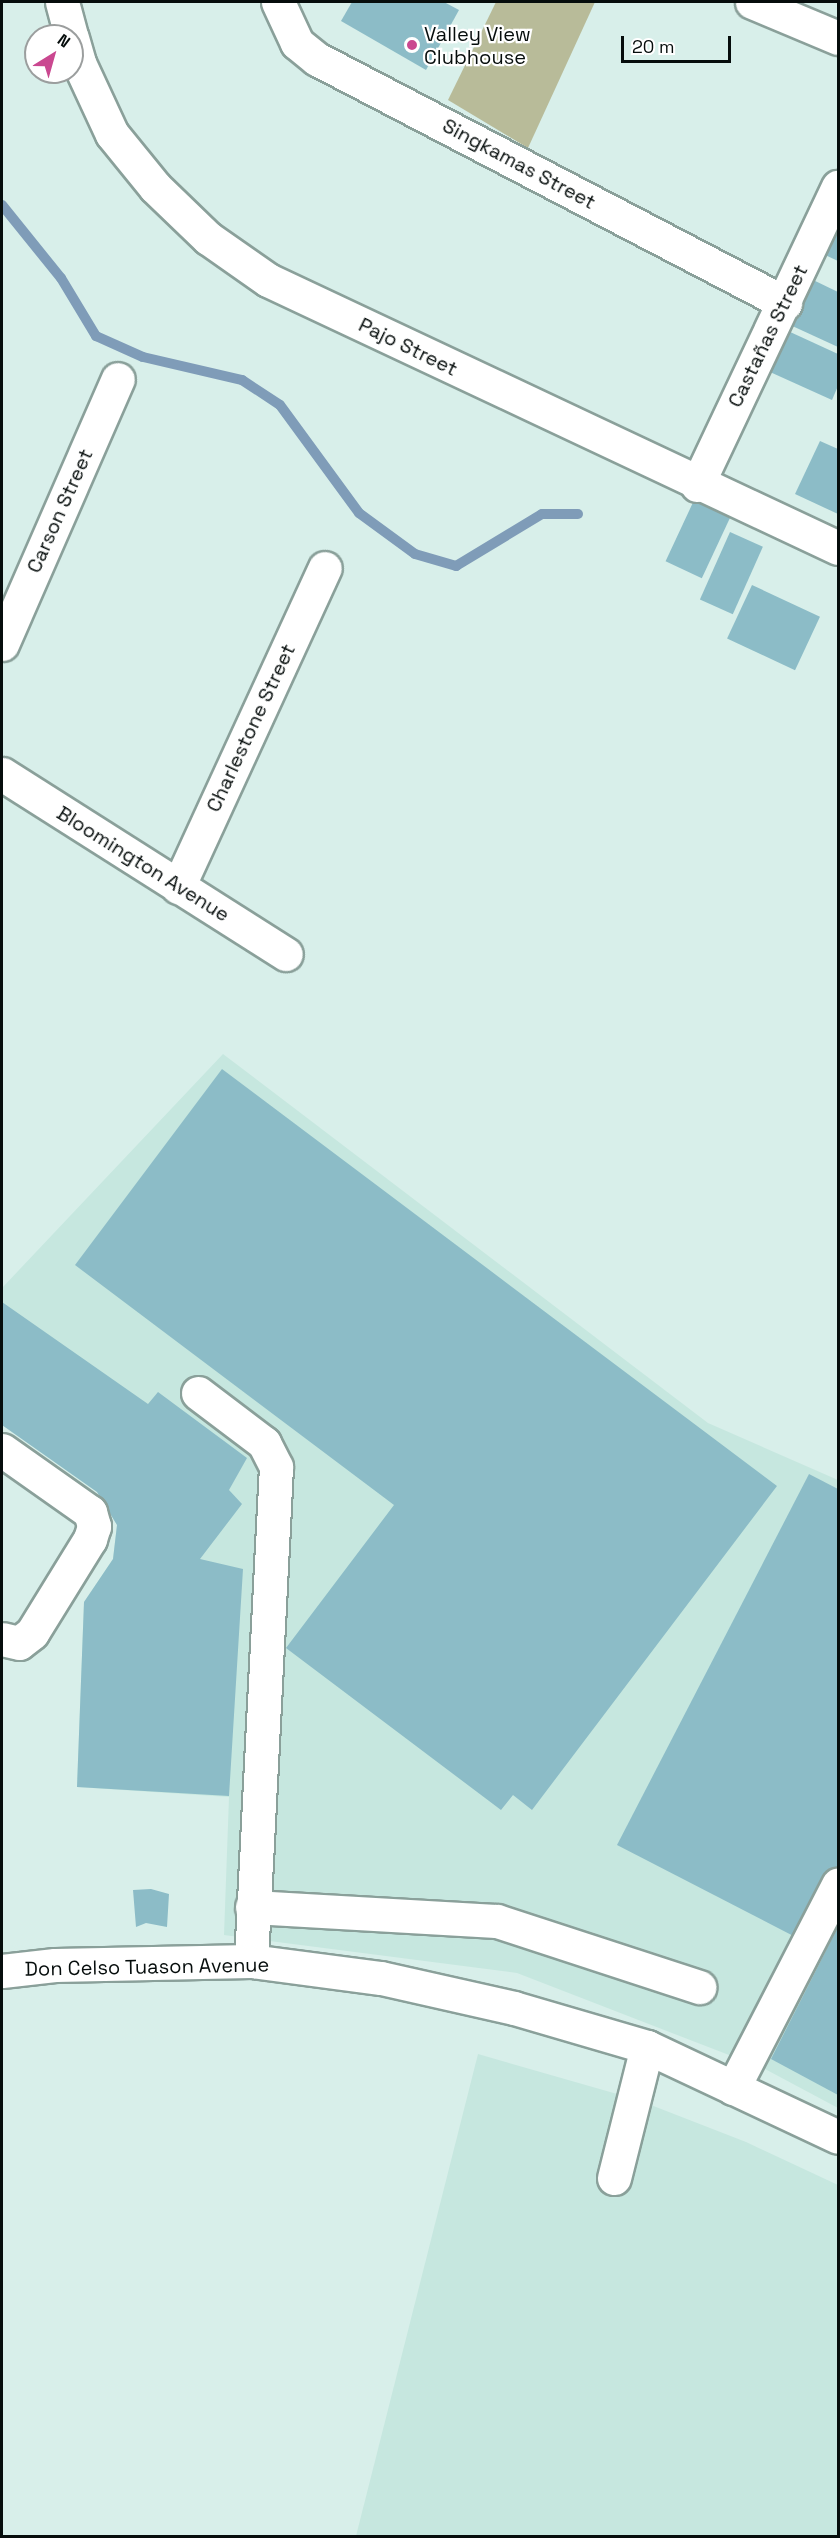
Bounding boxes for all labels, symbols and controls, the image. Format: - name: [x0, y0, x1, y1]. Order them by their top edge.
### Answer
- place label: Valley View Clubhouse: [424, 22, 531, 69]
- north arrow: [24, 24, 84, 84]
- scale bar: [624, 24, 734, 62]
- text: N: [53, 29, 75, 52]
- text: 20 m: [632, 35, 675, 58]
- marker: Valley View Clubhouse: [405, 38, 419, 52]
- street label: Singkamas Street: [438, 114, 600, 214]
- street label: Castañas Street: [723, 261, 813, 411]
- street label: Pajo Street: [355, 313, 461, 381]
- street label: Carson Street: [22, 445, 98, 577]
- street label: Charlestone Street: [202, 640, 300, 816]
- street label: Bloomington Avenue: [52, 801, 234, 927]
- street label: Don Celso Tuason Avenue: [24, 1953, 270, 1981]

